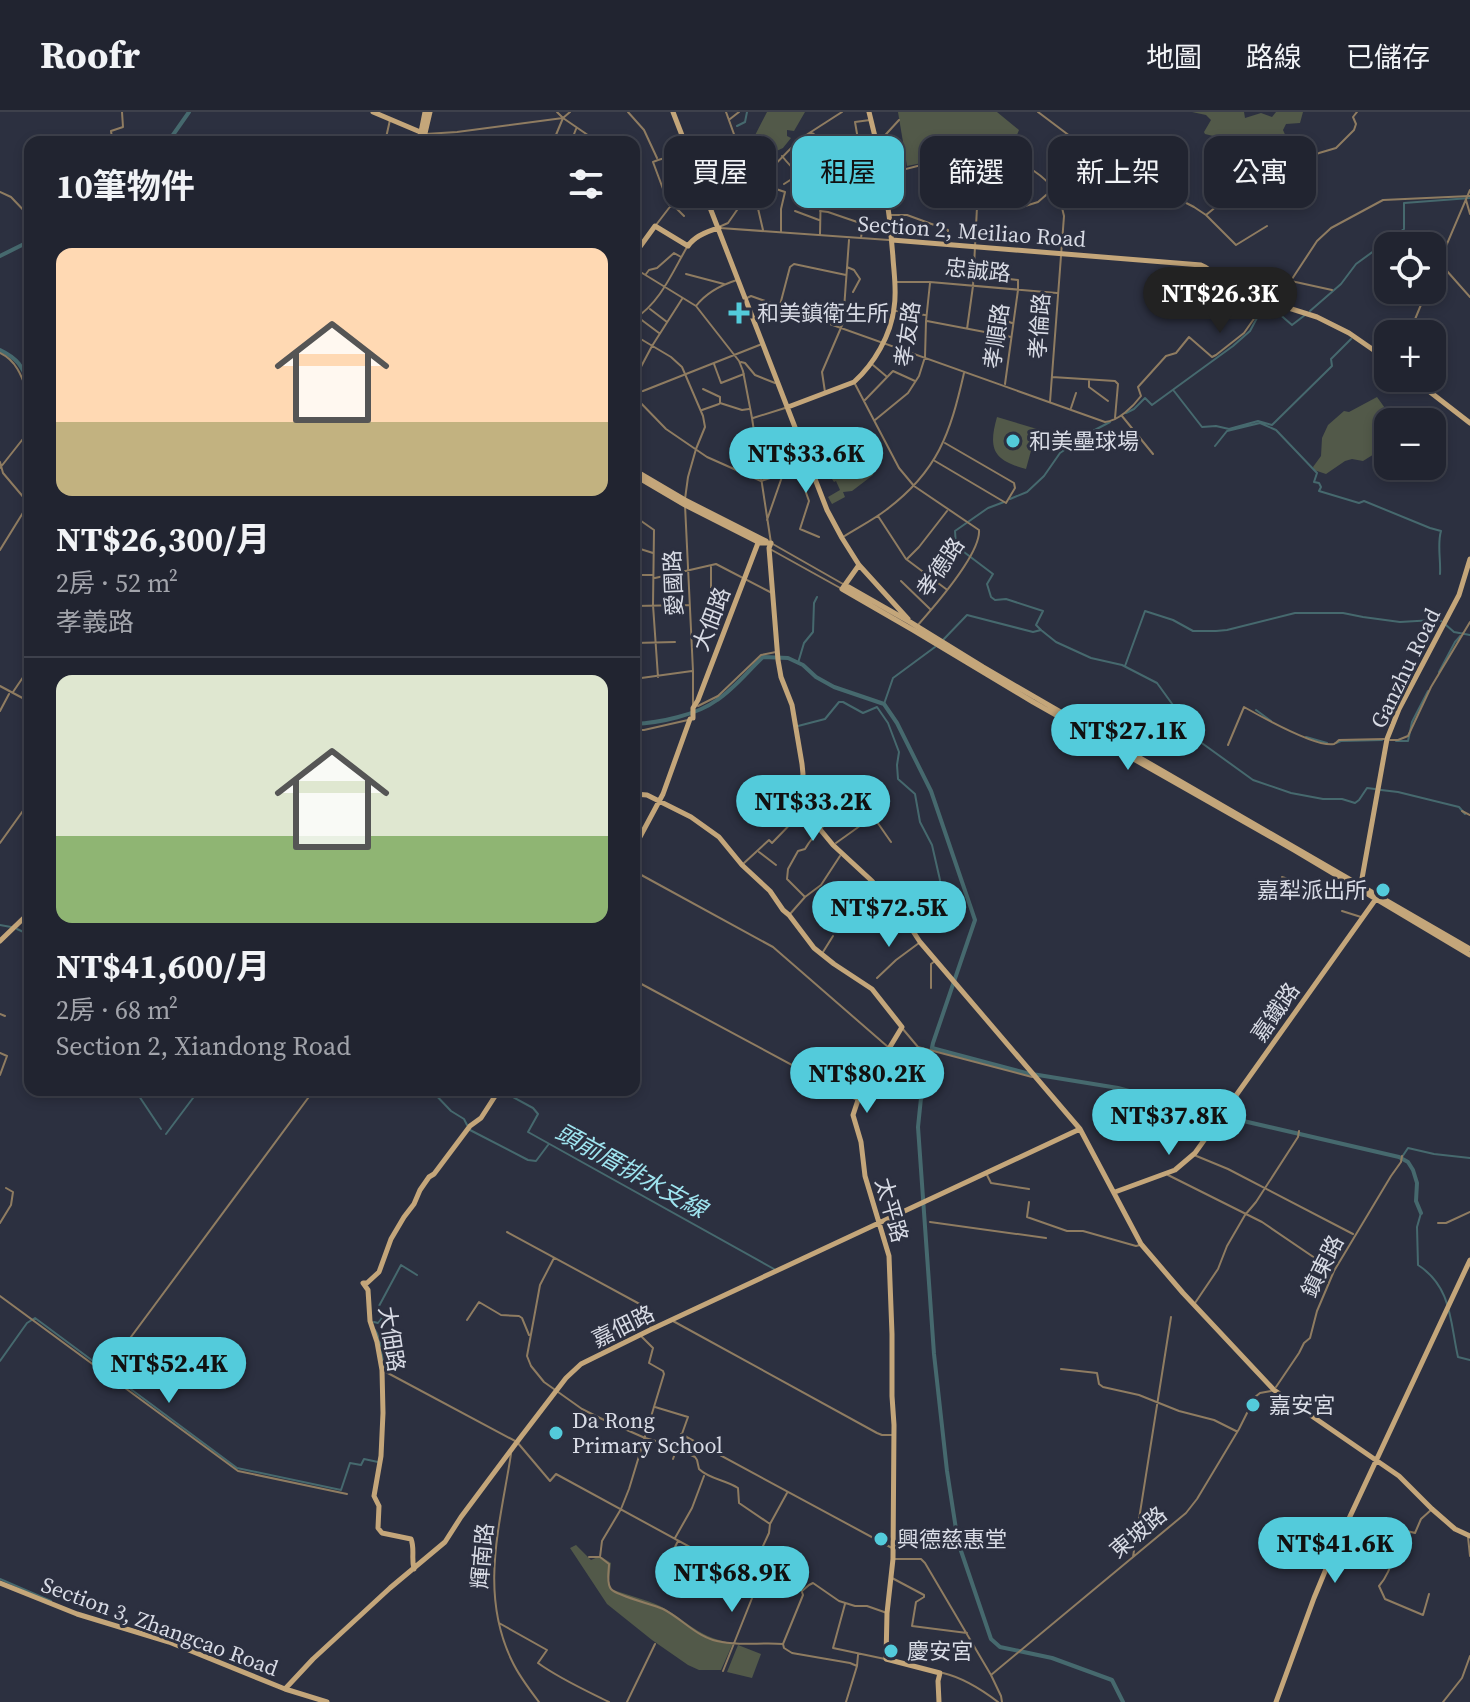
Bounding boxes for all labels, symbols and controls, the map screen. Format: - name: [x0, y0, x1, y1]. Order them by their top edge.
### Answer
- text: Roofr: [40, 29, 140, 81]
- text: 地圖: [1146, 38, 1202, 76]
- text: 路線: [1246, 38, 1302, 76]
- text: 已儲存: [1346, 38, 1430, 76]
- chip: 買屋: [664, 136, 776, 208]
- chip: 租屋: [792, 136, 904, 208]
- chip: 篩選: [920, 136, 1032, 208]
- chip: 新上架: [1048, 136, 1188, 208]
- chip: 公寓: [1204, 136, 1316, 208]
- icon: filters: [564, 162, 608, 206]
- text: 10筆物件: [56, 163, 195, 209]
- street label: Section 2, Meiliao Road: [857, 208, 1088, 254]
- map controls: [1374, 232, 1446, 480]
- button: locate: [1374, 232, 1446, 304]
- street label: 忠誠路: [944, 252, 1012, 288]
- pin: NT$26.3K: [1137, 267, 1303, 335]
- text: NT$26.3K: [1161, 275, 1279, 311]
- street label: 孝倫路: [1022, 292, 1056, 360]
- place label: 和美鎮衛生所: [757, 298, 889, 328]
- street label: 孝友路: [888, 299, 926, 369]
- icon: home: [260, 300, 404, 444]
- street label: 孝順路: [977, 301, 1015, 371]
- marker: 和美鎮衛生所: [728, 302, 750, 324]
- button: +: [1374, 320, 1446, 392]
- button: −: [1374, 408, 1446, 480]
- place label: 和美壘球場: [1029, 426, 1139, 456]
- pin: NT$33.6K: [723, 427, 889, 495]
- marker: 和美壘球場: [1004, 432, 1022, 450]
- text: NT$33.6K: [747, 435, 865, 471]
- text: NT$26,300/月: [56, 516, 270, 562]
- street label: 孝德路: [909, 531, 971, 603]
- street label: 愛國路: [657, 549, 689, 617]
- text: 2房 · 52 m²: [56, 565, 178, 601]
- street label: 大佃路: [685, 583, 737, 655]
- street label: Ganzhu Road: [1363, 602, 1447, 733]
- text: 孝義路: [56, 604, 134, 640]
- pin: NT$27.1K: [1045, 704, 1211, 772]
- text: NT$27.1K: [1069, 712, 1187, 748]
- icon: home: [260, 727, 404, 871]
- pin: NT$33.2K: [730, 775, 896, 843]
- text: NT$33.2K: [754, 783, 872, 819]
- place label: 嘉犁派出所: [1257, 875, 1367, 905]
- pin: NT$72.5K: [806, 881, 972, 949]
- marker: 嘉犁派出所: [1374, 881, 1392, 899]
- text: NT$72.5K: [830, 889, 948, 925]
- text: NT$41,600/月: [56, 943, 270, 989]
- street label: 嘉鐵路: [1244, 976, 1306, 1048]
- text: 2房 · 68 m²: [56, 992, 178, 1028]
- text: Section 2, Xiandong Road: [56, 1028, 351, 1064]
- pin: NT$80.2K: [784, 1047, 950, 1115]
- text: NT$80.2K: [808, 1055, 926, 1091]
- pin: NT$37.8K: [1086, 1089, 1252, 1157]
- text: NT$37.8K: [1110, 1097, 1228, 1133]
- water label: 頭前厝排水支線: [550, 1115, 715, 1227]
- street label: 太平路: [868, 1174, 916, 1246]
- street label: 鎮東路: [1294, 1230, 1350, 1302]
- street label: 嘉佃路: [587, 1298, 659, 1354]
- street label: 大佃路: [372, 1304, 412, 1374]
- pin: NT$52.4K: [86, 1337, 252, 1405]
- text: NT$52.4K: [110, 1345, 228, 1381]
- place label: 嘉安宮: [1269, 1390, 1335, 1420]
- marker: 嘉安宮: [1244, 1396, 1262, 1414]
- place label: Da Rong Primary School: [572, 1405, 723, 1460]
- marker: Da Rong Primary School: [547, 1424, 565, 1442]
- street label: 東坡路: [1103, 1499, 1173, 1565]
- pin: NT$41.6K: [1252, 1517, 1418, 1585]
- street label: 輝南路: [464, 1522, 500, 1590]
- place label: 興德慈惠堂: [897, 1524, 1007, 1554]
- text: NT$41.6K: [1276, 1525, 1394, 1561]
- marker: 興德慈惠堂: [872, 1530, 890, 1548]
- pin: NT$68.9K: [649, 1546, 815, 1614]
- text: NT$68.9K: [673, 1554, 791, 1590]
- street label: Section 3, Zhangcao Road: [37, 1569, 283, 1683]
- place label: 慶安宮: [907, 1636, 973, 1666]
- marker: 慶安宮: [882, 1642, 900, 1660]

